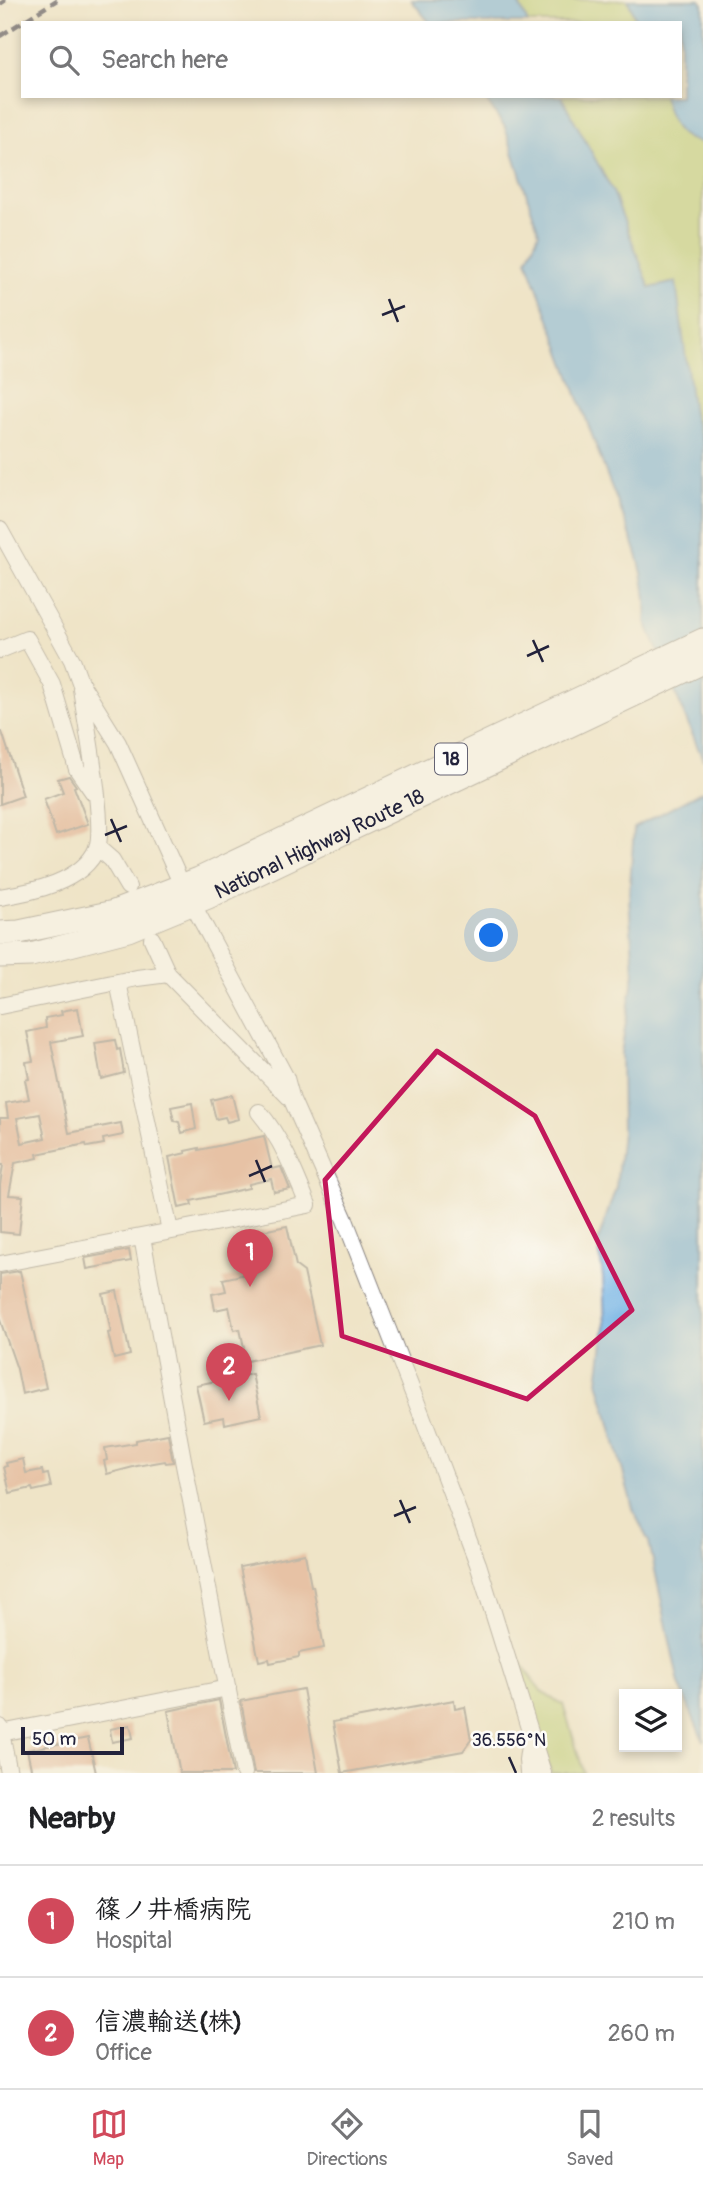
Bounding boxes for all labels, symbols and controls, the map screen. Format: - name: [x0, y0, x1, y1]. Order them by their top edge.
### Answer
- search box: [21, 21, 682, 98]
- icon: search: [45, 41, 83, 79]
- text: Search here: [101, 44, 228, 76]
- road number: 18: [435, 744, 467, 774]
- street label: National Highway Route 18: [210, 783, 429, 905]
- your location: [474, 918, 508, 952]
- pin: 1: [227, 1229, 273, 1287]
- pin: 2: [206, 1343, 252, 1401]
- map controls: [619, 1689, 682, 1752]
- button: layers: [619, 1689, 682, 1752]
- scale bar: [21, 1724, 124, 1756]
- text: 50 m: [32, 1727, 76, 1751]
- text: 36.556°N: [472, 1729, 546, 1752]
- text: Nearby: [28, 1800, 115, 1837]
- text: 2 results: [592, 1804, 675, 1833]
- text: 篠ノ井橋病院: [95, 1894, 251, 1926]
- text: 1: [47, 1907, 56, 1936]
- text: 210 m: [612, 1907, 675, 1936]
- text: Hospital: [95, 1926, 173, 1955]
- text: 信濃輸送(株): [95, 2006, 242, 2038]
- text: 2: [45, 2019, 57, 2048]
- text: 260 m: [608, 2019, 675, 2048]
- text: Office: [95, 2038, 152, 2067]
- tab: Map: [90, 2105, 128, 2171]
- tab: Directions: [307, 2105, 387, 2171]
- tab: Saved: [566, 2105, 613, 2171]

